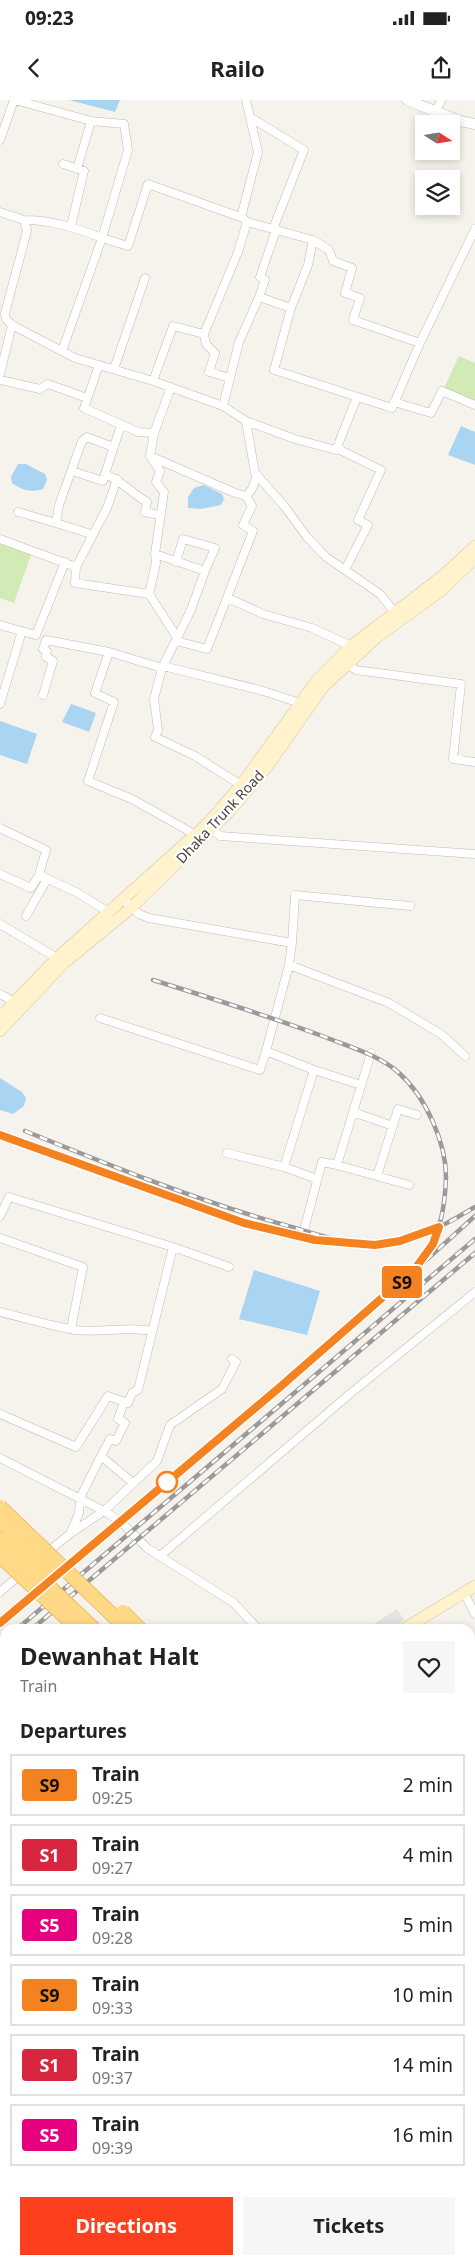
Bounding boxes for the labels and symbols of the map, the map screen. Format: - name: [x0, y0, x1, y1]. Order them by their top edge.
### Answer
- north arrow: [415, 115, 460, 160]
- street label: Dhaka Trunk Road: [172, 766, 268, 867]
- line badge: S9: [380, 1266, 424, 1298]
- unlabelled marker: [156, 1471, 178, 1493]

